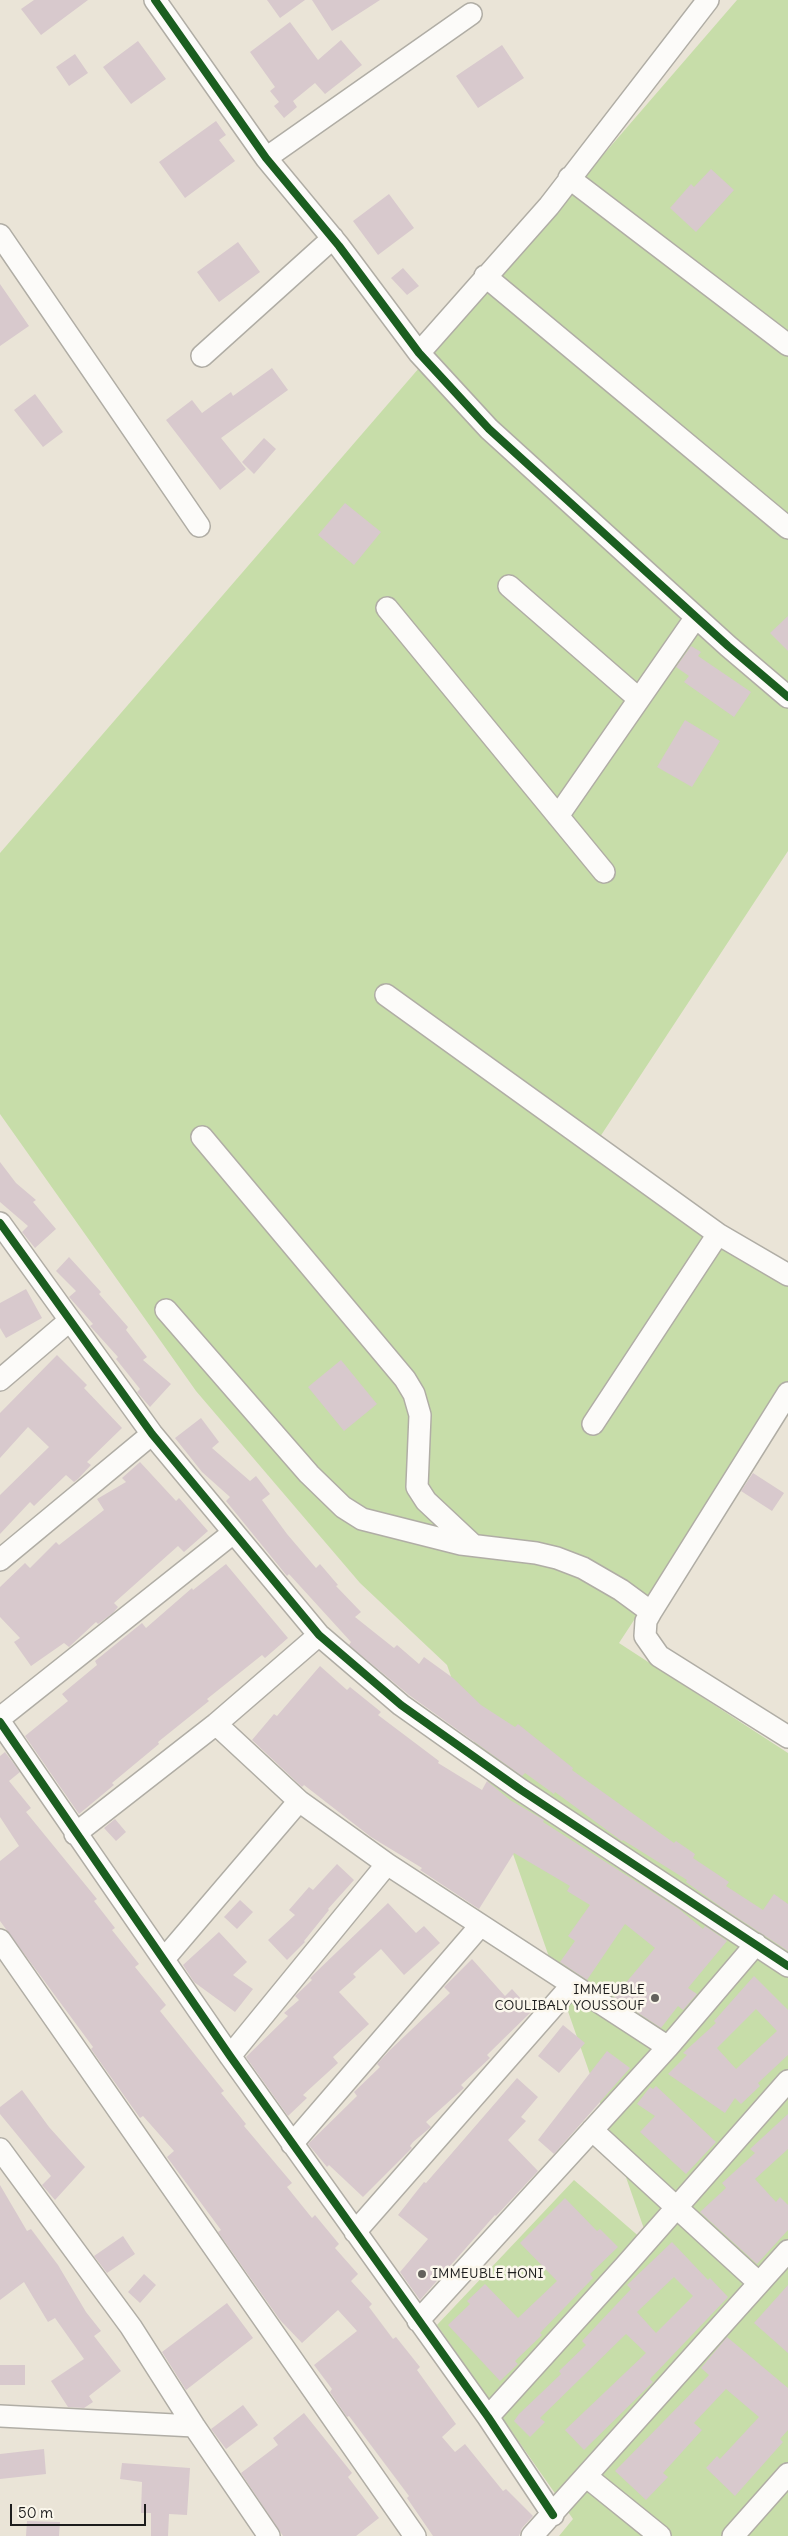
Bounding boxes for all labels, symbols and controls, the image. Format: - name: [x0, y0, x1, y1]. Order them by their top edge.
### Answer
- place label: IMMEUBLE COULIBALY YOUSSOUF: [494, 1982, 645, 2014]
- marker: IMMEUBLE COULIBALY YOUSSOUF: [649, 1992, 661, 2004]
- place label: IMMEUBLE HONI: [432, 2266, 544, 2282]
- marker: IMMEUBLE HONI: [416, 2268, 428, 2280]
- scale bar: [12, 2494, 149, 2526]
- text: 50 m: [18, 2503, 53, 2522]

